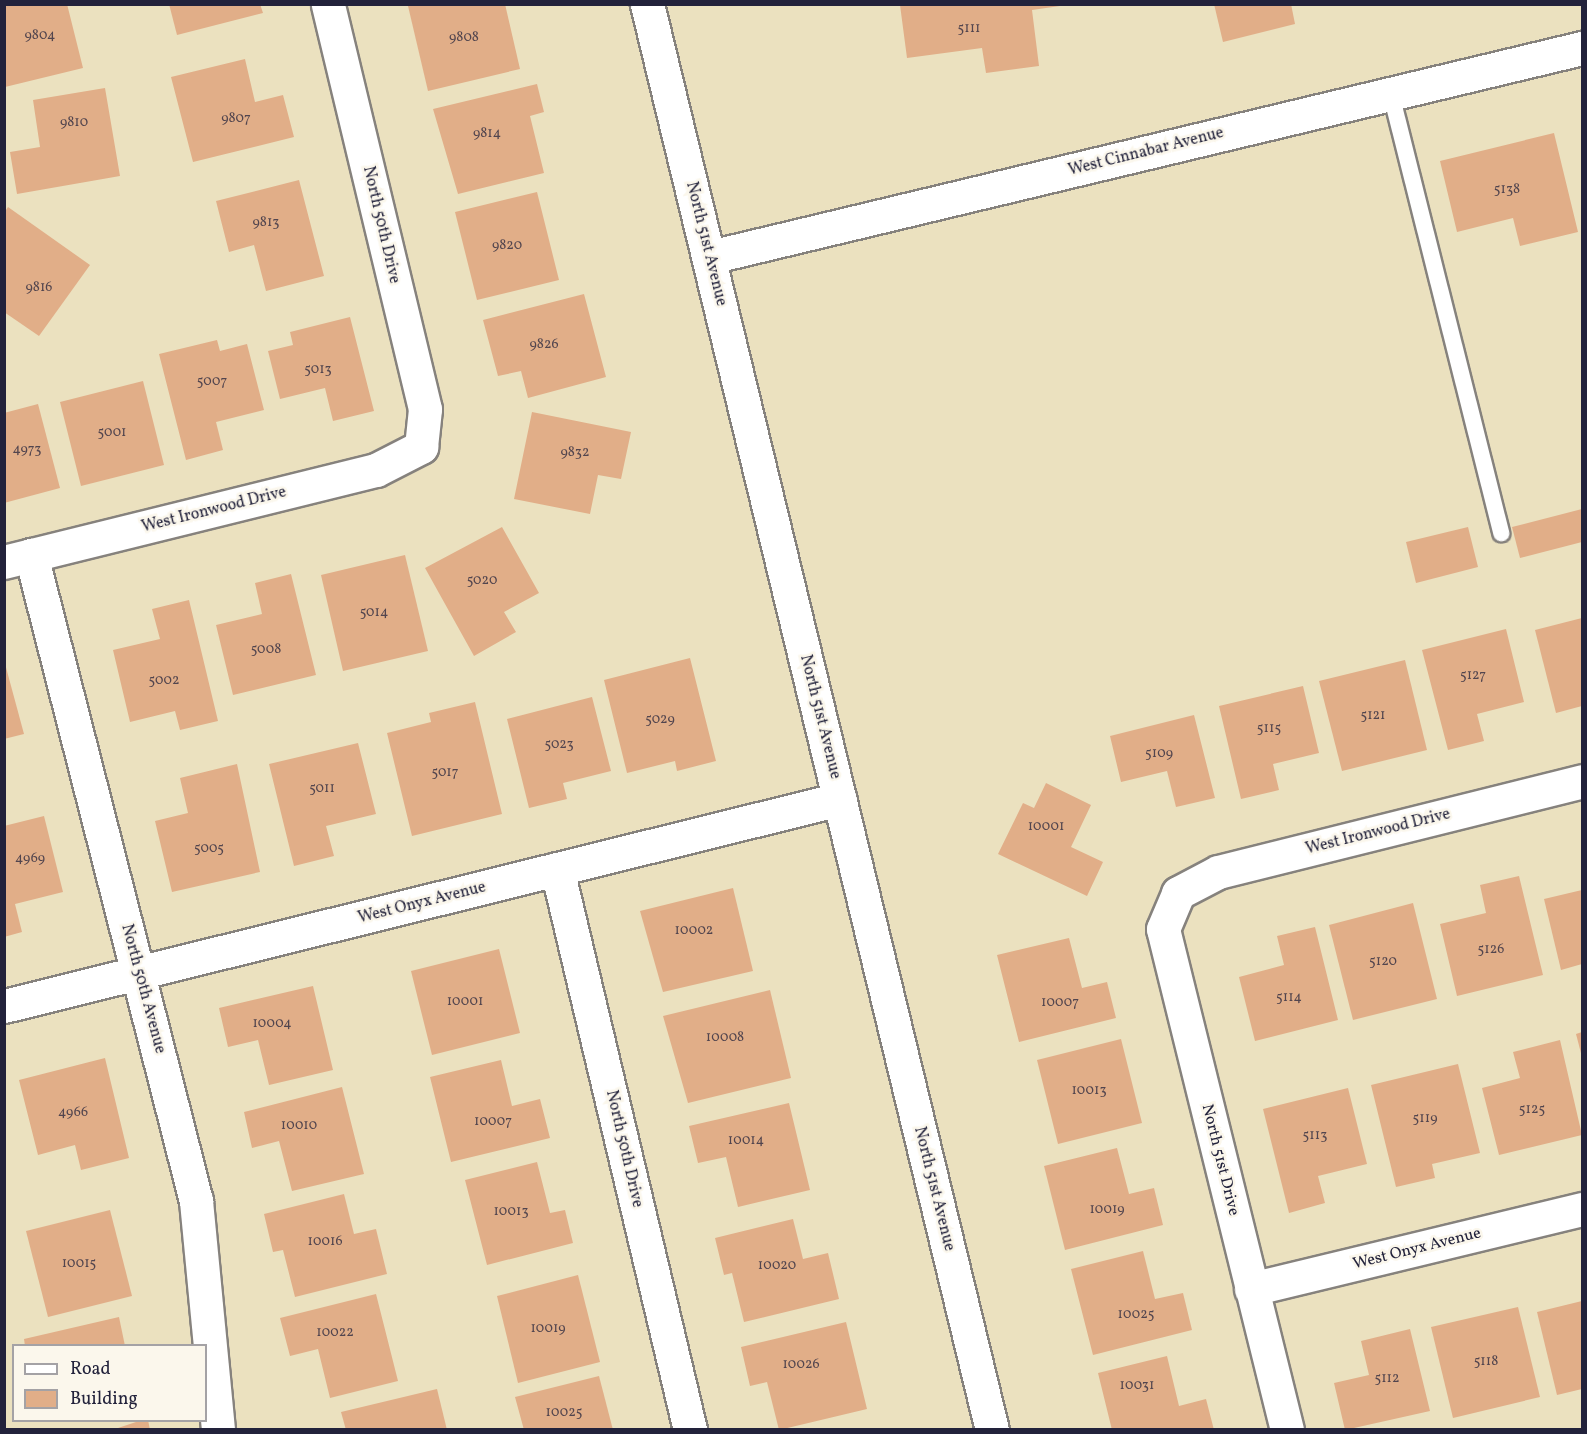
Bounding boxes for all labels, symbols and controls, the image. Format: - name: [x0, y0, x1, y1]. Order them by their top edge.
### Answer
- house number: 5111: [957, 21, 981, 37]
- house number: 9804: [25, 28, 55, 44]
- house number: 9808: [449, 30, 479, 46]
- house number: 9807: [221, 111, 251, 127]
- house number: 9810: [60, 115, 88, 131]
- street label: West Cinnabar Avenue: [1066, 123, 1226, 181]
- house number: 9814: [473, 126, 501, 142]
- street label: North 50th Drive: [358, 164, 404, 286]
- street label: North 51st Avenue: [681, 180, 731, 308]
- house number: 5138: [1494, 182, 1520, 198]
- house number: 9813: [253, 215, 279, 231]
- house number: 9820: [492, 238, 522, 254]
- house number: 9816: [26, 280, 52, 296]
- house number: 9826: [530, 337, 558, 353]
- house number: 5013: [304, 362, 332, 378]
- house number: 5007: [197, 374, 227, 390]
- house number: 5001: [98, 425, 126, 441]
- house number: 4973: [13, 442, 41, 458]
- house number: 9832: [560, 445, 590, 461]
- street label: West Ironwood Drive: [140, 483, 288, 537]
- house number: 5020: [467, 573, 497, 589]
- house number: 5014: [360, 605, 388, 621]
- house number: 5008: [251, 642, 281, 658]
- street label: North 51st Avenue: [795, 653, 845, 781]
- house number: 5127: [1460, 668, 1486, 684]
- house number: 5002: [148, 673, 180, 689]
- house number: 5121: [1360, 708, 1386, 724]
- house number: 5029: [645, 712, 675, 728]
- house number: 5115: [1257, 721, 1281, 737]
- house number: 5023: [544, 737, 574, 753]
- house number: 5109: [1145, 746, 1173, 762]
- house number: 5017: [431, 765, 459, 781]
- house number: 5011: [309, 781, 335, 797]
- street label: West Ironwood Drive: [1304, 805, 1452, 859]
- house number: 10001: [1028, 819, 1064, 835]
- house number: 5005: [194, 841, 224, 857]
- house number: 4969: [15, 851, 45, 867]
- street label: West Onyx Avenue: [356, 878, 488, 928]
- street label: North 50th Avenue: [117, 922, 169, 1056]
- house number: 10002: [675, 923, 713, 939]
- house number: 5126: [1478, 942, 1504, 958]
- house number: 5120: [1369, 954, 1397, 970]
- house number: 5114: [1276, 990, 1302, 1006]
- house number: 10001: [447, 994, 483, 1010]
- house number: 10007: [1041, 995, 1079, 1011]
- house number: 10004: [252, 1016, 292, 1032]
- house number: 10008: [706, 1030, 744, 1046]
- house number: 10013: [1071, 1083, 1107, 1099]
- street label: North 50th Drive: [601, 1088, 647, 1210]
- street label: North 51st Drive: [1197, 1102, 1243, 1218]
- house number: 5125: [1519, 1102, 1545, 1118]
- house number: 4966: [58, 1105, 88, 1121]
- house number: 5119: [1413, 1111, 1437, 1127]
- house number: 10007: [474, 1114, 512, 1130]
- house number: 10010: [281, 1118, 317, 1134]
- street label: North 51st Avenue: [909, 1125, 959, 1253]
- house number: 5113: [1303, 1128, 1327, 1144]
- house number: 10014: [728, 1133, 764, 1149]
- house number: 10019: [1089, 1202, 1125, 1218]
- house number: 10013: [493, 1204, 529, 1220]
- street label: West Onyx Avenue: [1351, 1224, 1483, 1274]
- house number: 10016: [307, 1234, 343, 1250]
- house number: 10015: [62, 1256, 96, 1272]
- house number: 10020: [758, 1258, 796, 1274]
- house number: 10025: [1118, 1307, 1154, 1323]
- house number: 10019: [530, 1321, 566, 1337]
- house number: 10022: [316, 1325, 354, 1341]
- legend: [12, 1344, 207, 1422]
- house number: 5118: [1474, 1354, 1498, 1370]
- text: Road: [70, 1357, 111, 1382]
- house number: 10026: [782, 1357, 820, 1373]
- house number: 5112: [1374, 1371, 1400, 1387]
- house number: 10031: [1120, 1378, 1154, 1394]
- text: Building: [70, 1387, 138, 1412]
- house number: 10025: [546, 1405, 582, 1421]

